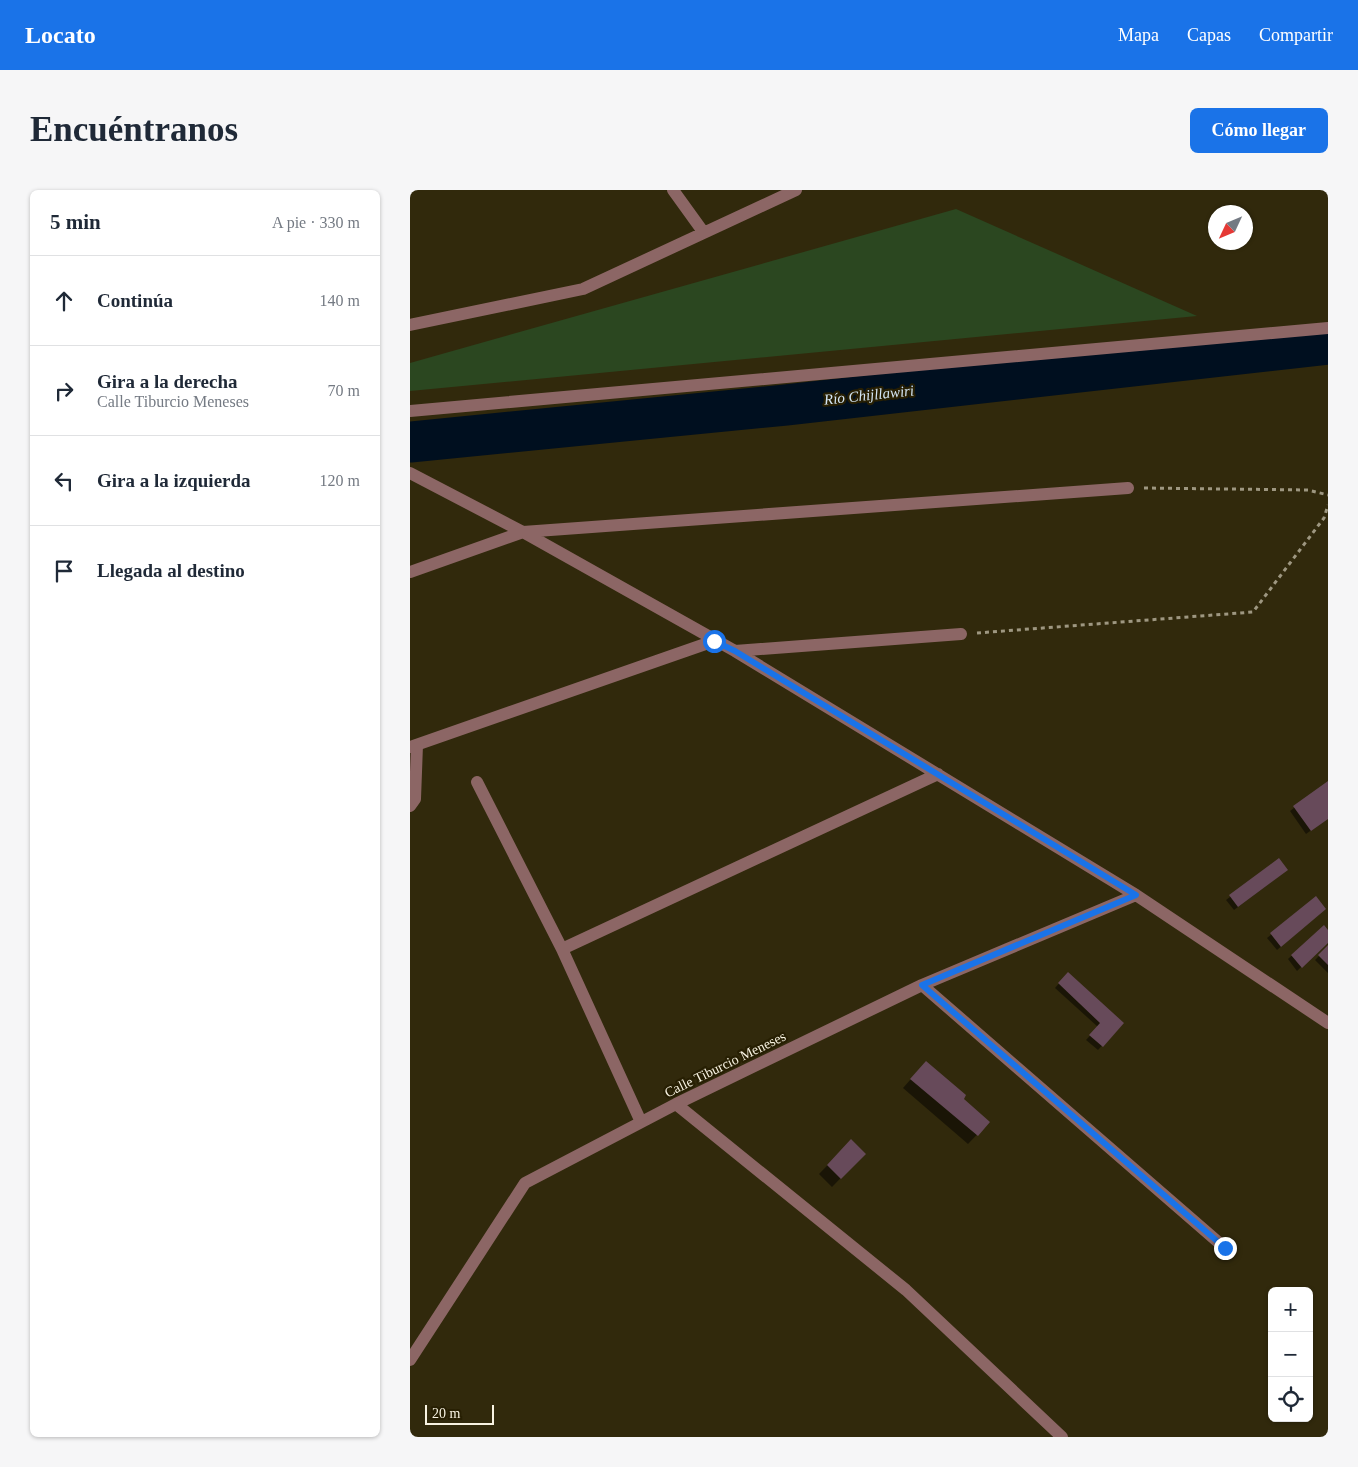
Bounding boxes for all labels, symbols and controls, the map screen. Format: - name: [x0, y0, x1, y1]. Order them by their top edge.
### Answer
- text: Locato: [25, 22, 96, 48]
- text: Mapa: [1118, 25, 1159, 45]
- text: Capas: [1187, 25, 1231, 45]
- text: Compartir: [1259, 25, 1333, 45]
- button: Cómo llegar: [1190, 108, 1328, 153]
- text: Encuéntranos: [30, 110, 238, 149]
- north arrow: [1208, 205, 1253, 250]
- text: 5 min: [50, 210, 101, 234]
- text: A pie · 330 m: [272, 214, 360, 231]
- icon: ahead: [50, 287, 78, 315]
- text: Continúa: [97, 290, 173, 311]
- text: 140 m: [320, 292, 360, 309]
- text: Gira a la derecha: [97, 371, 238, 392]
- icon: right: [50, 377, 78, 405]
- text: 70 m: [328, 382, 360, 399]
- water label: Río Chijllawiri: [822, 382, 915, 408]
- text: Calle Tiburcio Meneses: [97, 393, 249, 410]
- icon: left: [50, 467, 78, 495]
- text: Gira a la izquierda: [97, 470, 251, 491]
- text: 120 m: [320, 472, 360, 489]
- icon: arrive: [50, 557, 78, 585]
- text: Llegada al destino: [97, 560, 245, 581]
- route start: [703, 630, 726, 653]
- street label: Calle Tiburcio Meneses: [662, 1029, 788, 1100]
- route end: [1214, 1237, 1237, 1260]
- map controls: [1268, 1287, 1313, 1422]
- button: +: [1268, 1287, 1313, 1332]
- button: −: [1268, 1332, 1313, 1377]
- button: locate: [1268, 1377, 1313, 1422]
- scale bar: [425, 1402, 494, 1425]
- text: 20 m: [432, 1406, 460, 1421]

